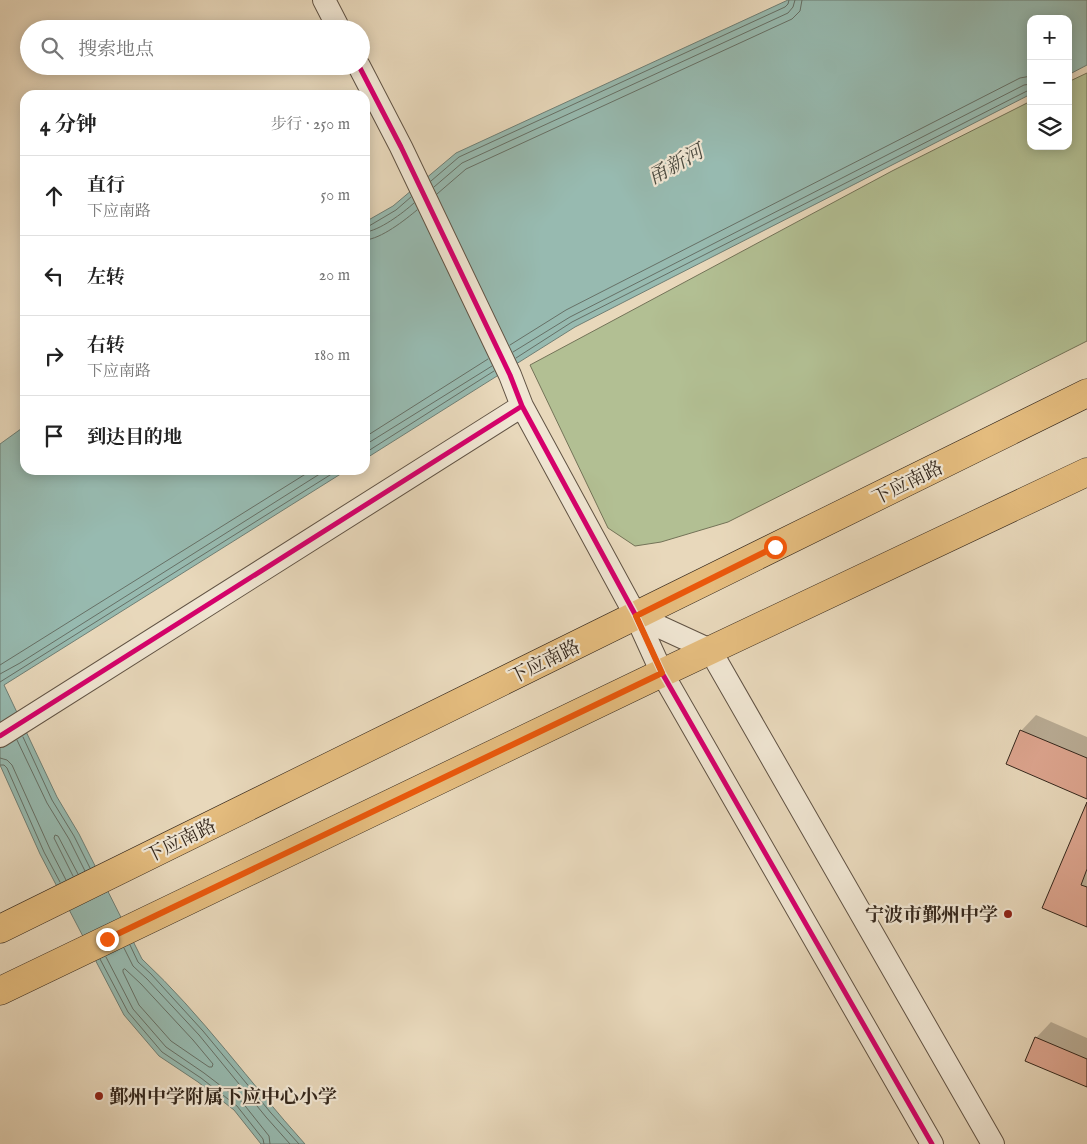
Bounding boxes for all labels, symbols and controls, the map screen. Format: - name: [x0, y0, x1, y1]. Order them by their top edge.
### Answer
- map controls: [1027, 15, 1072, 150]
- button: +: [1027, 15, 1072, 60]
- search box: [20, 20, 370, 75]
- icon: search: [38, 34, 66, 62]
- text: 搜索地点: [78, 38, 154, 62]
- button: −: [1027, 60, 1072, 105]
- button: layers: [1027, 105, 1072, 150]
- text: 4 分钟: [40, 112, 97, 139]
- text: 步行 · 250 m: [271, 115, 350, 135]
- water label: 甬新河: [643, 138, 711, 191]
- text: 直行: [87, 174, 125, 198]
- icon: ahead: [40, 182, 68, 210]
- text: 50 m: [321, 186, 350, 206]
- text: 下应南路: [87, 202, 151, 222]
- icon: left: [40, 262, 68, 290]
- text: 左转: [87, 266, 125, 290]
- text: 20 m: [319, 266, 350, 286]
- text: 右转: [87, 334, 125, 358]
- icon: right: [40, 342, 68, 370]
- text: 180 m: [314, 346, 350, 366]
- text: 下应南路: [87, 362, 151, 382]
- icon: arrive: [40, 422, 68, 450]
- text: 到达目的地: [87, 426, 182, 450]
- street label: 下应南路: [868, 456, 947, 511]
- route start: [764, 536, 787, 559]
- street label: 下应南路: [505, 635, 584, 690]
- street label: 下应南路: [141, 814, 220, 869]
- place label: 宁波市鄞州中学: [865, 904, 998, 928]
- marker: 宁波市鄞州中学: [1002, 908, 1014, 920]
- route end: [96, 928, 119, 951]
- place label: 鄞州中学附属下应中心小学: [109, 1086, 337, 1110]
- marker: 鄞州中学附属下应中心小学: [93, 1090, 105, 1102]

